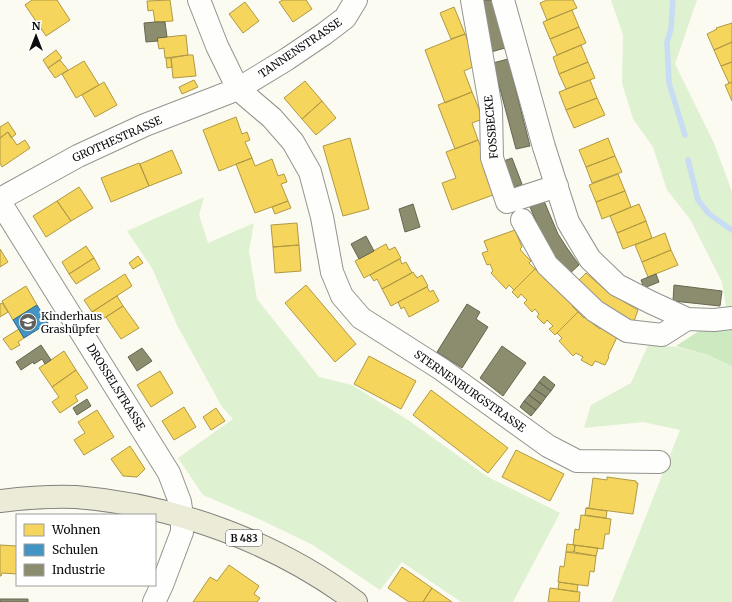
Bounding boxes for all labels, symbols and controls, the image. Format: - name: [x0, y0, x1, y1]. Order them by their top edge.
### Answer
- street label: TANNENSTRASSE: [256, 15, 344, 81]
- north arrow: [16, 16, 56, 56]
- text: N: [32, 19, 41, 33]
- street label: FOSSBECKE: [481, 95, 501, 159]
- street label: GROTHESTRASSE: [70, 113, 164, 165]
- place label: Kinderhaus Grashüpfer: [41, 309, 102, 336]
- school or university icon: Kinderhaus Grashüpfer: [18, 312, 38, 332]
- street label: DROSSELSTRASSE: [84, 341, 148, 433]
- street label: STERNENBURGSTRASSE: [411, 347, 529, 435]
- legend: [16, 514, 156, 586]
- text: Wohnen: [51, 522, 100, 537]
- road number: B 483: [226, 530, 262, 546]
- text: Schulen: [52, 542, 98, 557]
- text: Industrie: [52, 562, 105, 577]

